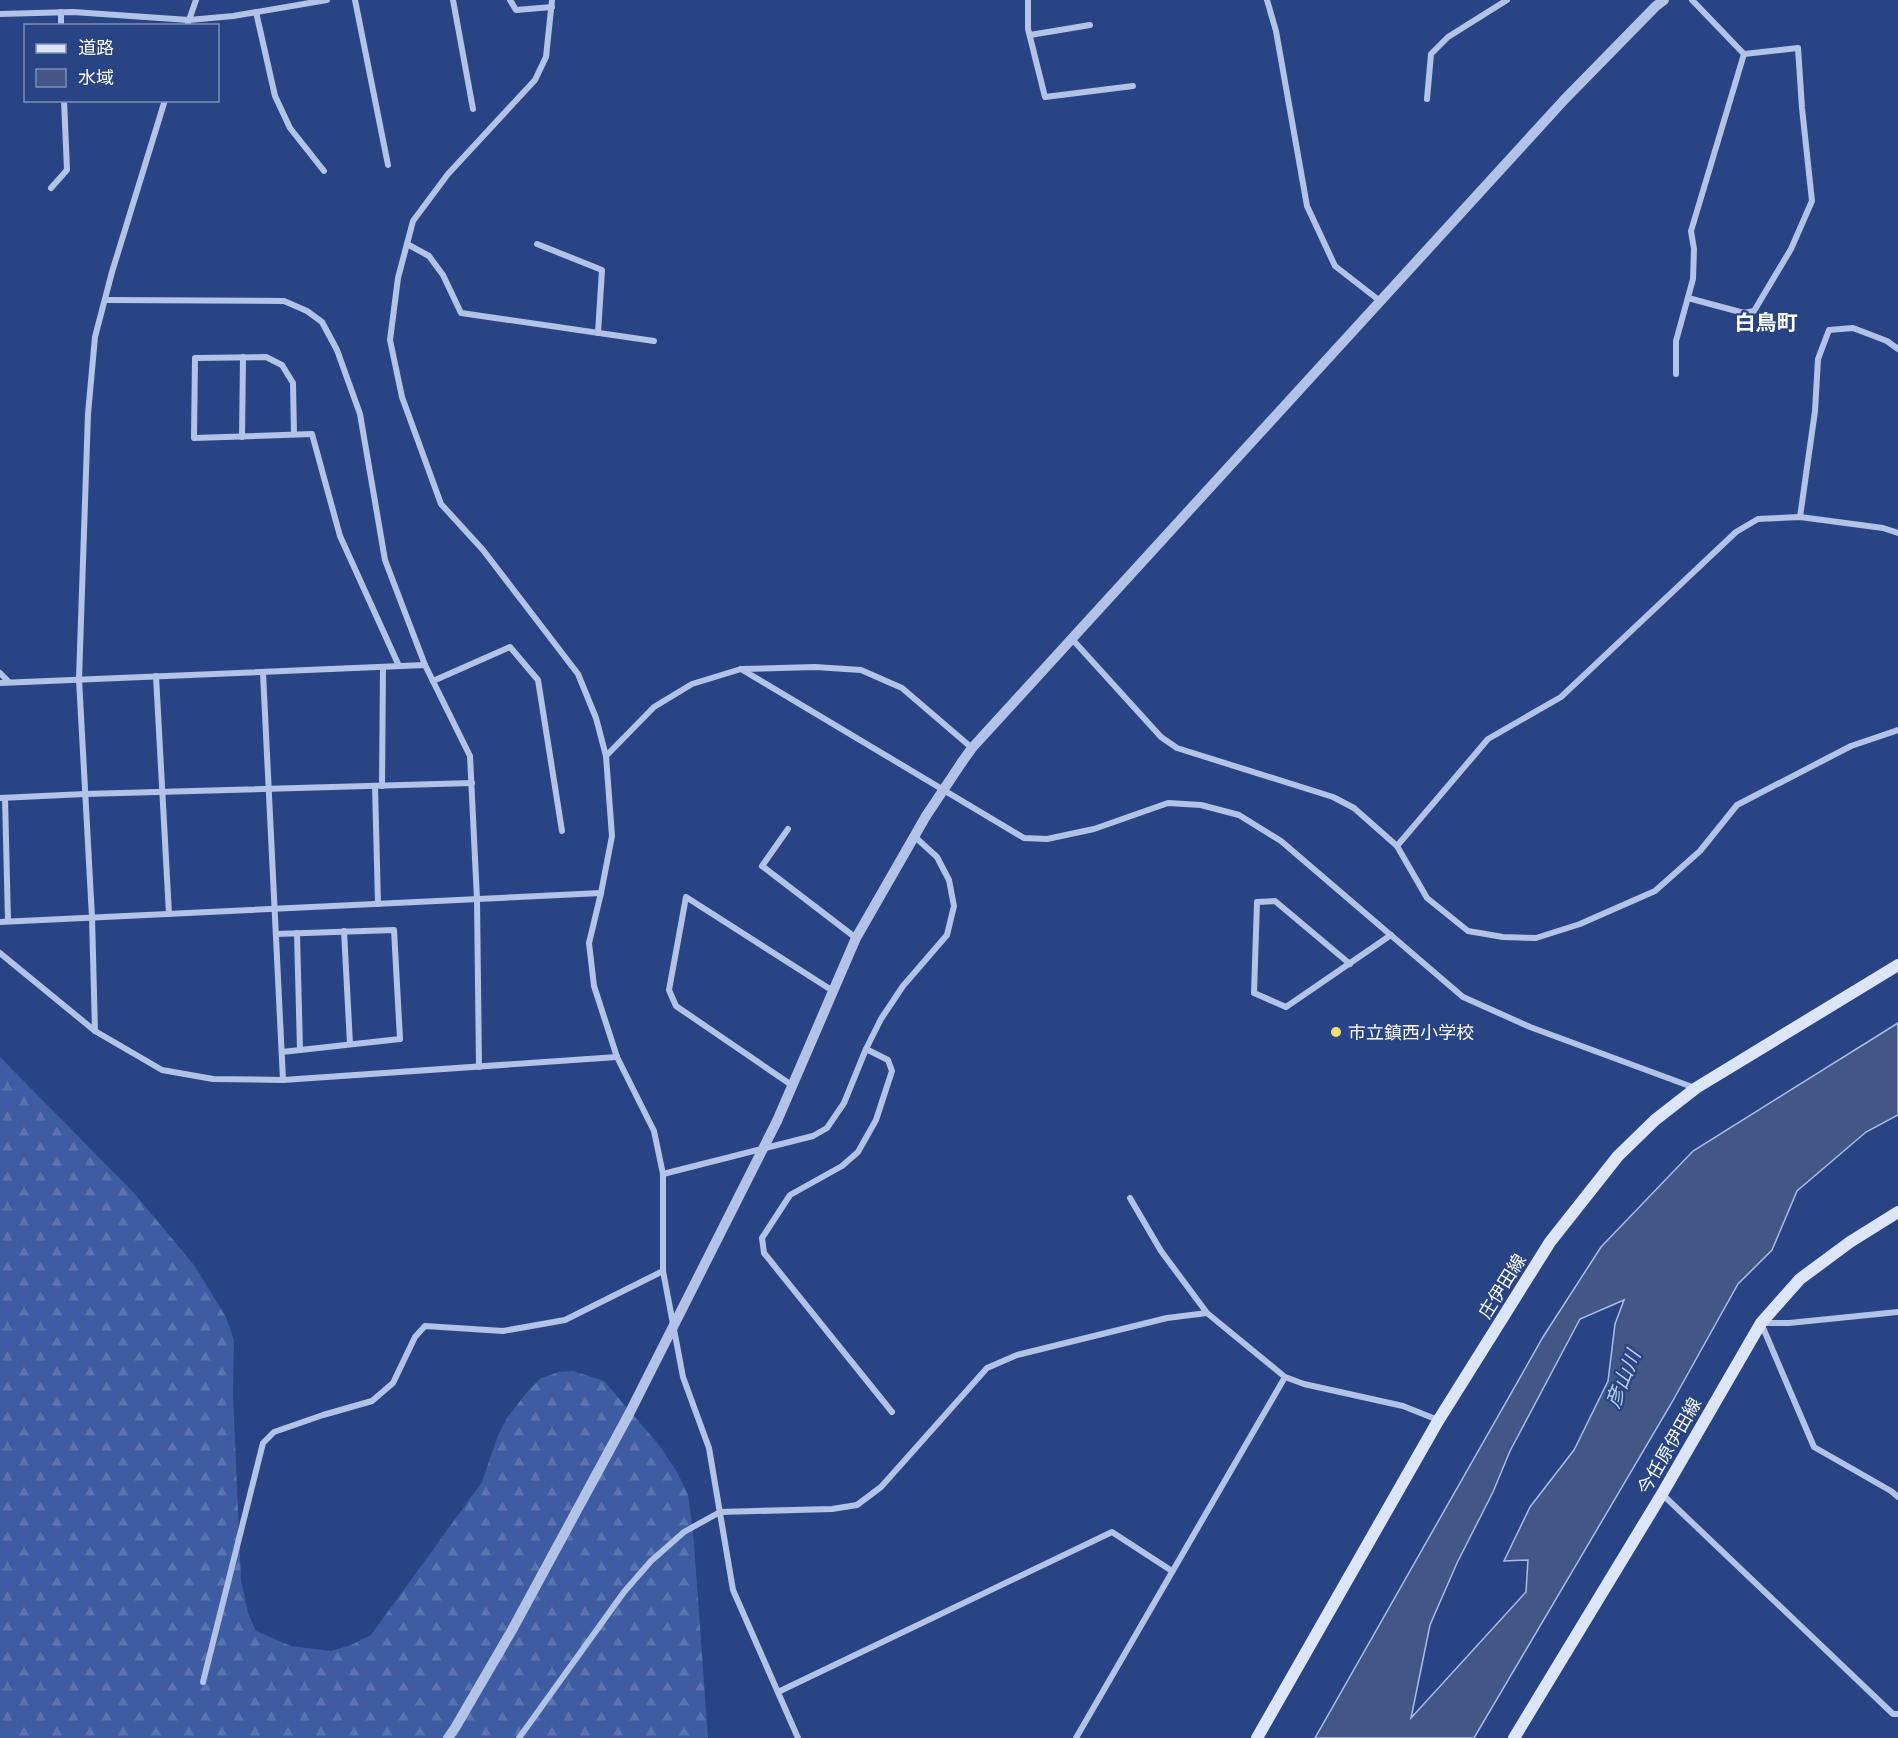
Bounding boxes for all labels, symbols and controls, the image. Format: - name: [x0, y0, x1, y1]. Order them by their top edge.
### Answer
- legend: [24, 24, 219, 102]
- text: 道路: [78, 36, 114, 59]
- text: 水域: [78, 66, 114, 89]
- district label: 白鳥町: [1735, 309, 1798, 336]
- place label: 市立鎮西小学校: [1348, 1021, 1474, 1044]
- marker: 市立鎮西小学校: [1329, 1025, 1343, 1039]
- street label: 庄伊田線: [1473, 1249, 1531, 1323]
- water label: 彦山川: [1600, 1344, 1647, 1412]
- street label: 今任原伊田線: [1632, 1393, 1706, 1499]

